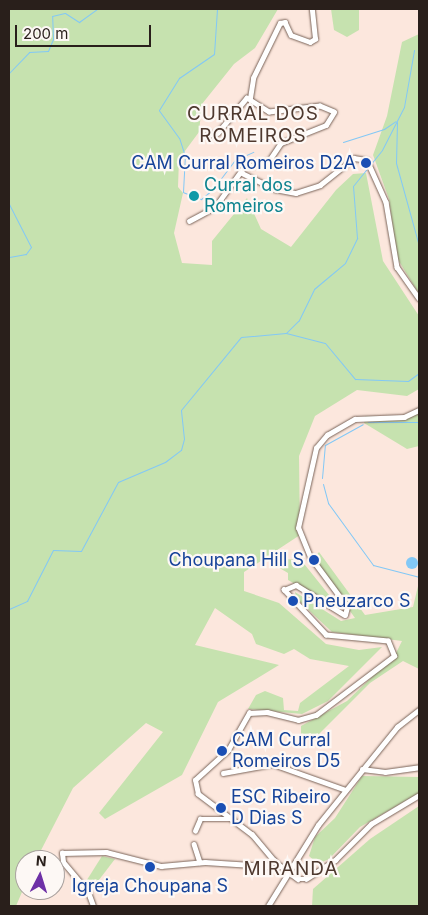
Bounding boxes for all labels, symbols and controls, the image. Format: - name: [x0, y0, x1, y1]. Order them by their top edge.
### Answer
- scale bar: [18, 15, 154, 47]
- text: 200 m: [23, 24, 68, 43]
- district label: CURRAL DOS ROMEIROS: [186, 103, 320, 147]
- place label: CAM Curral Romeiros D2A: [131, 152, 356, 174]
- marker: CAM Curral Romeiros D2A: [360, 157, 372, 169]
- place label: Curral dos Romeiros: [204, 175, 292, 218]
- marker: Curral dos Romeiros: [188, 190, 200, 202]
- place label: Choupana Hill S: [169, 549, 304, 571]
- marker: Choupana Hill S: [308, 554, 320, 566]
- place label: Pneuzarco S: [303, 590, 410, 612]
- marker: Pneuzarco S: [287, 595, 299, 607]
- place label: CAM Curral Romeiros D5: [232, 730, 341, 772]
- marker: CAM Curral Romeiros D5: [216, 745, 228, 757]
- place label: ESC Ribeiro D Dias S: [231, 787, 331, 830]
- marker: ESC Ribeiro D Dias S: [215, 802, 227, 814]
- north arrow: [15, 850, 65, 900]
- text: N: [35, 852, 47, 869]
- district label: MIRANDA: [243, 858, 339, 880]
- marker: Igreja Choupana S: [144, 861, 156, 873]
- place label: Igreja Choupana S: [72, 875, 228, 897]

